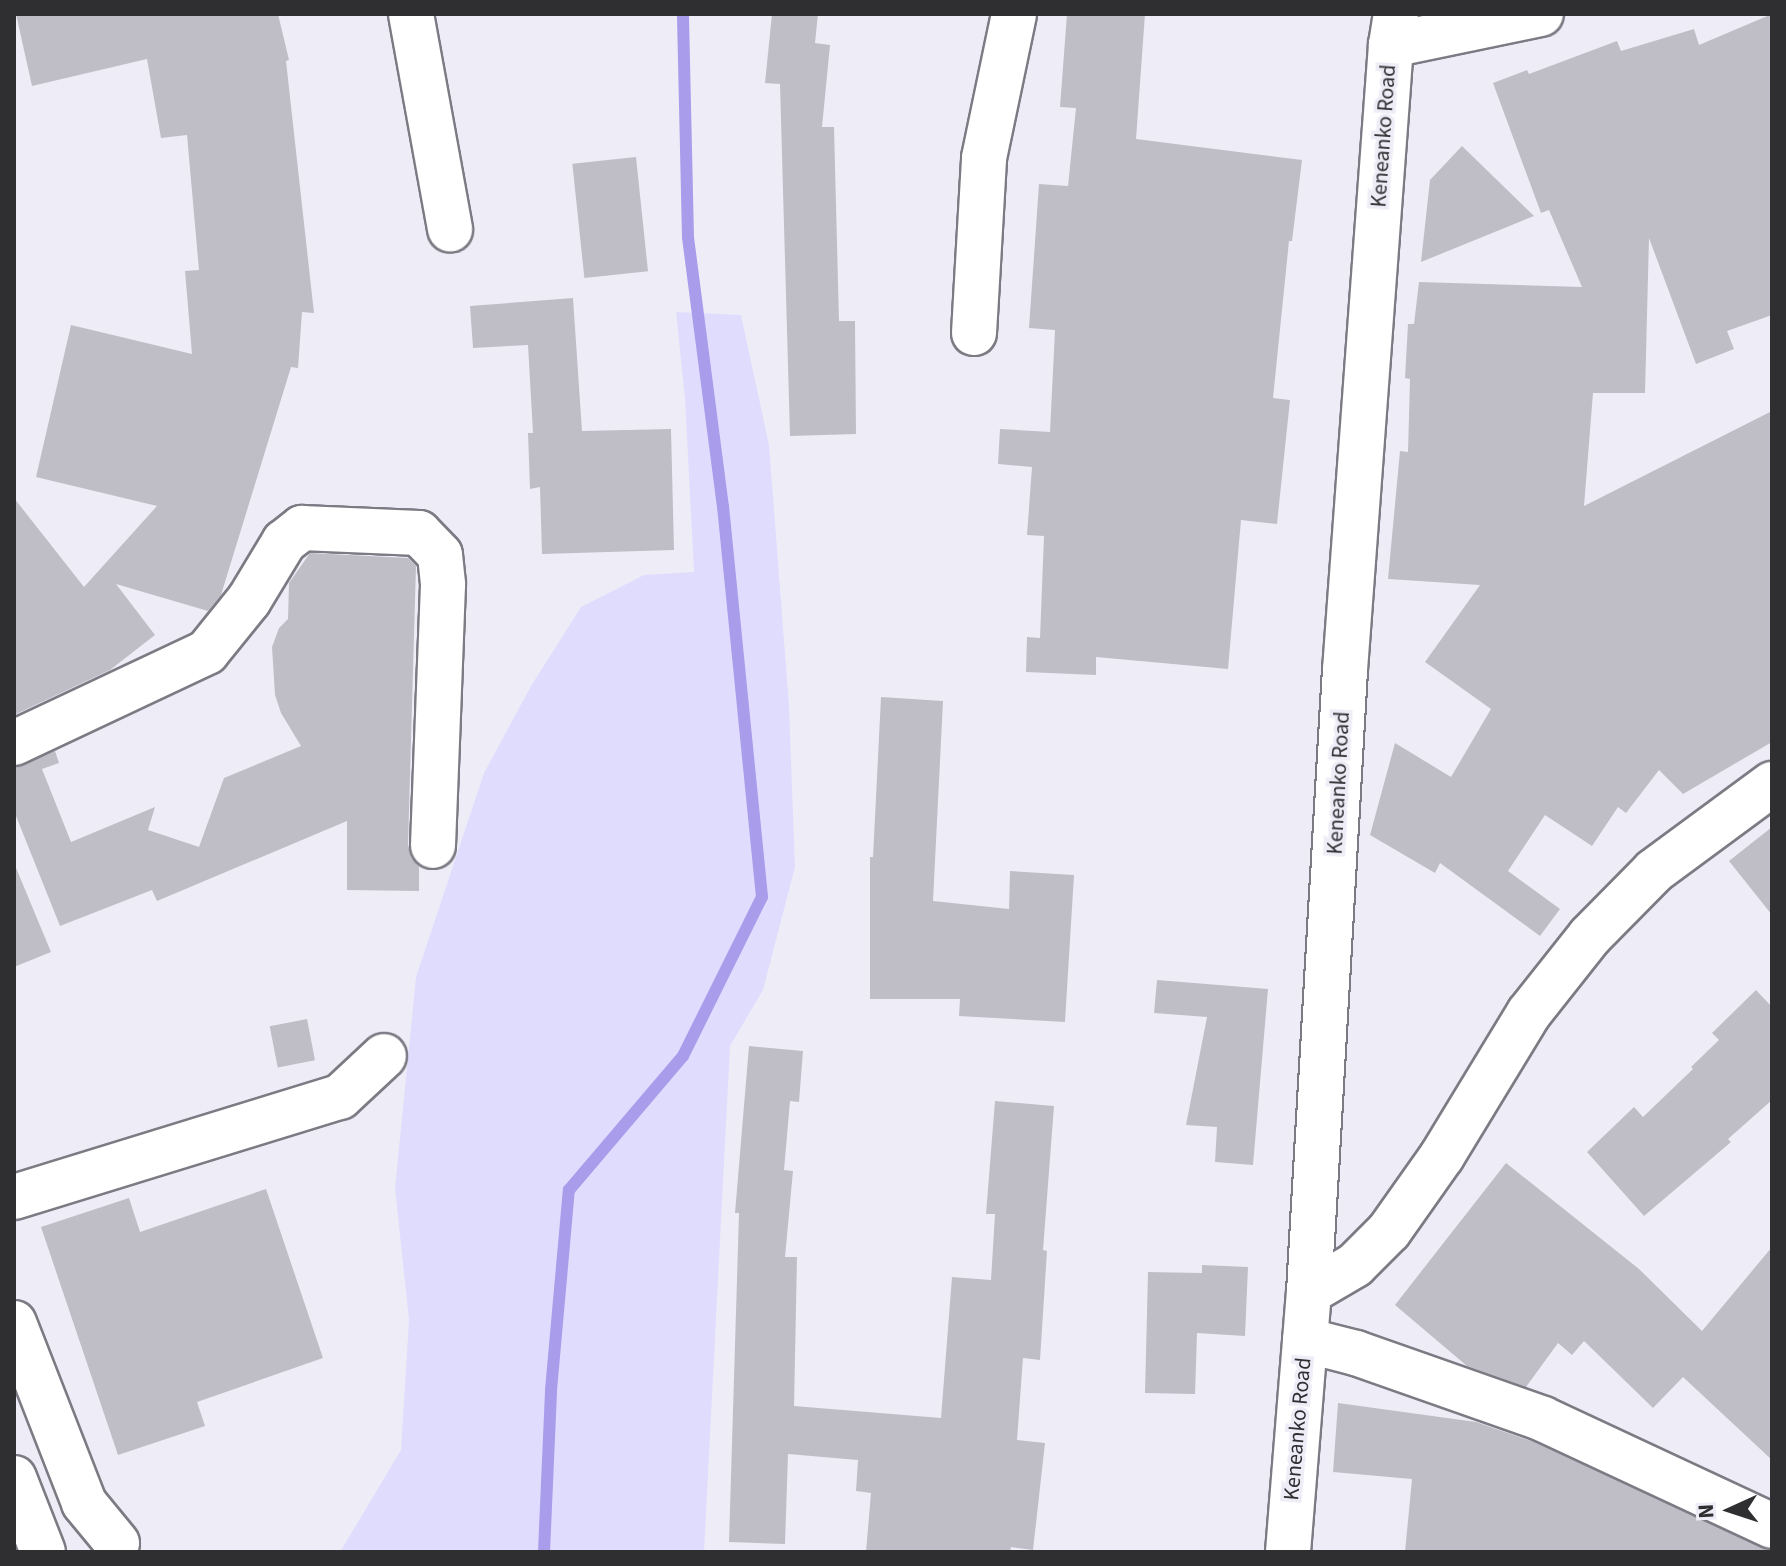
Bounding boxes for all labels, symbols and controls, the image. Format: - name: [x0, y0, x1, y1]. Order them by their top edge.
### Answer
- street label: Keneanko Road: [1366, 64, 1402, 208]
- street label: Keneanko Road: [1322, 711, 1356, 855]
- street label: Keneanko Road: [1279, 1356, 1317, 1502]
- north arrow: [1690, 1470, 1770, 1550]
- text: N: [1690, 1503, 1722, 1519]

